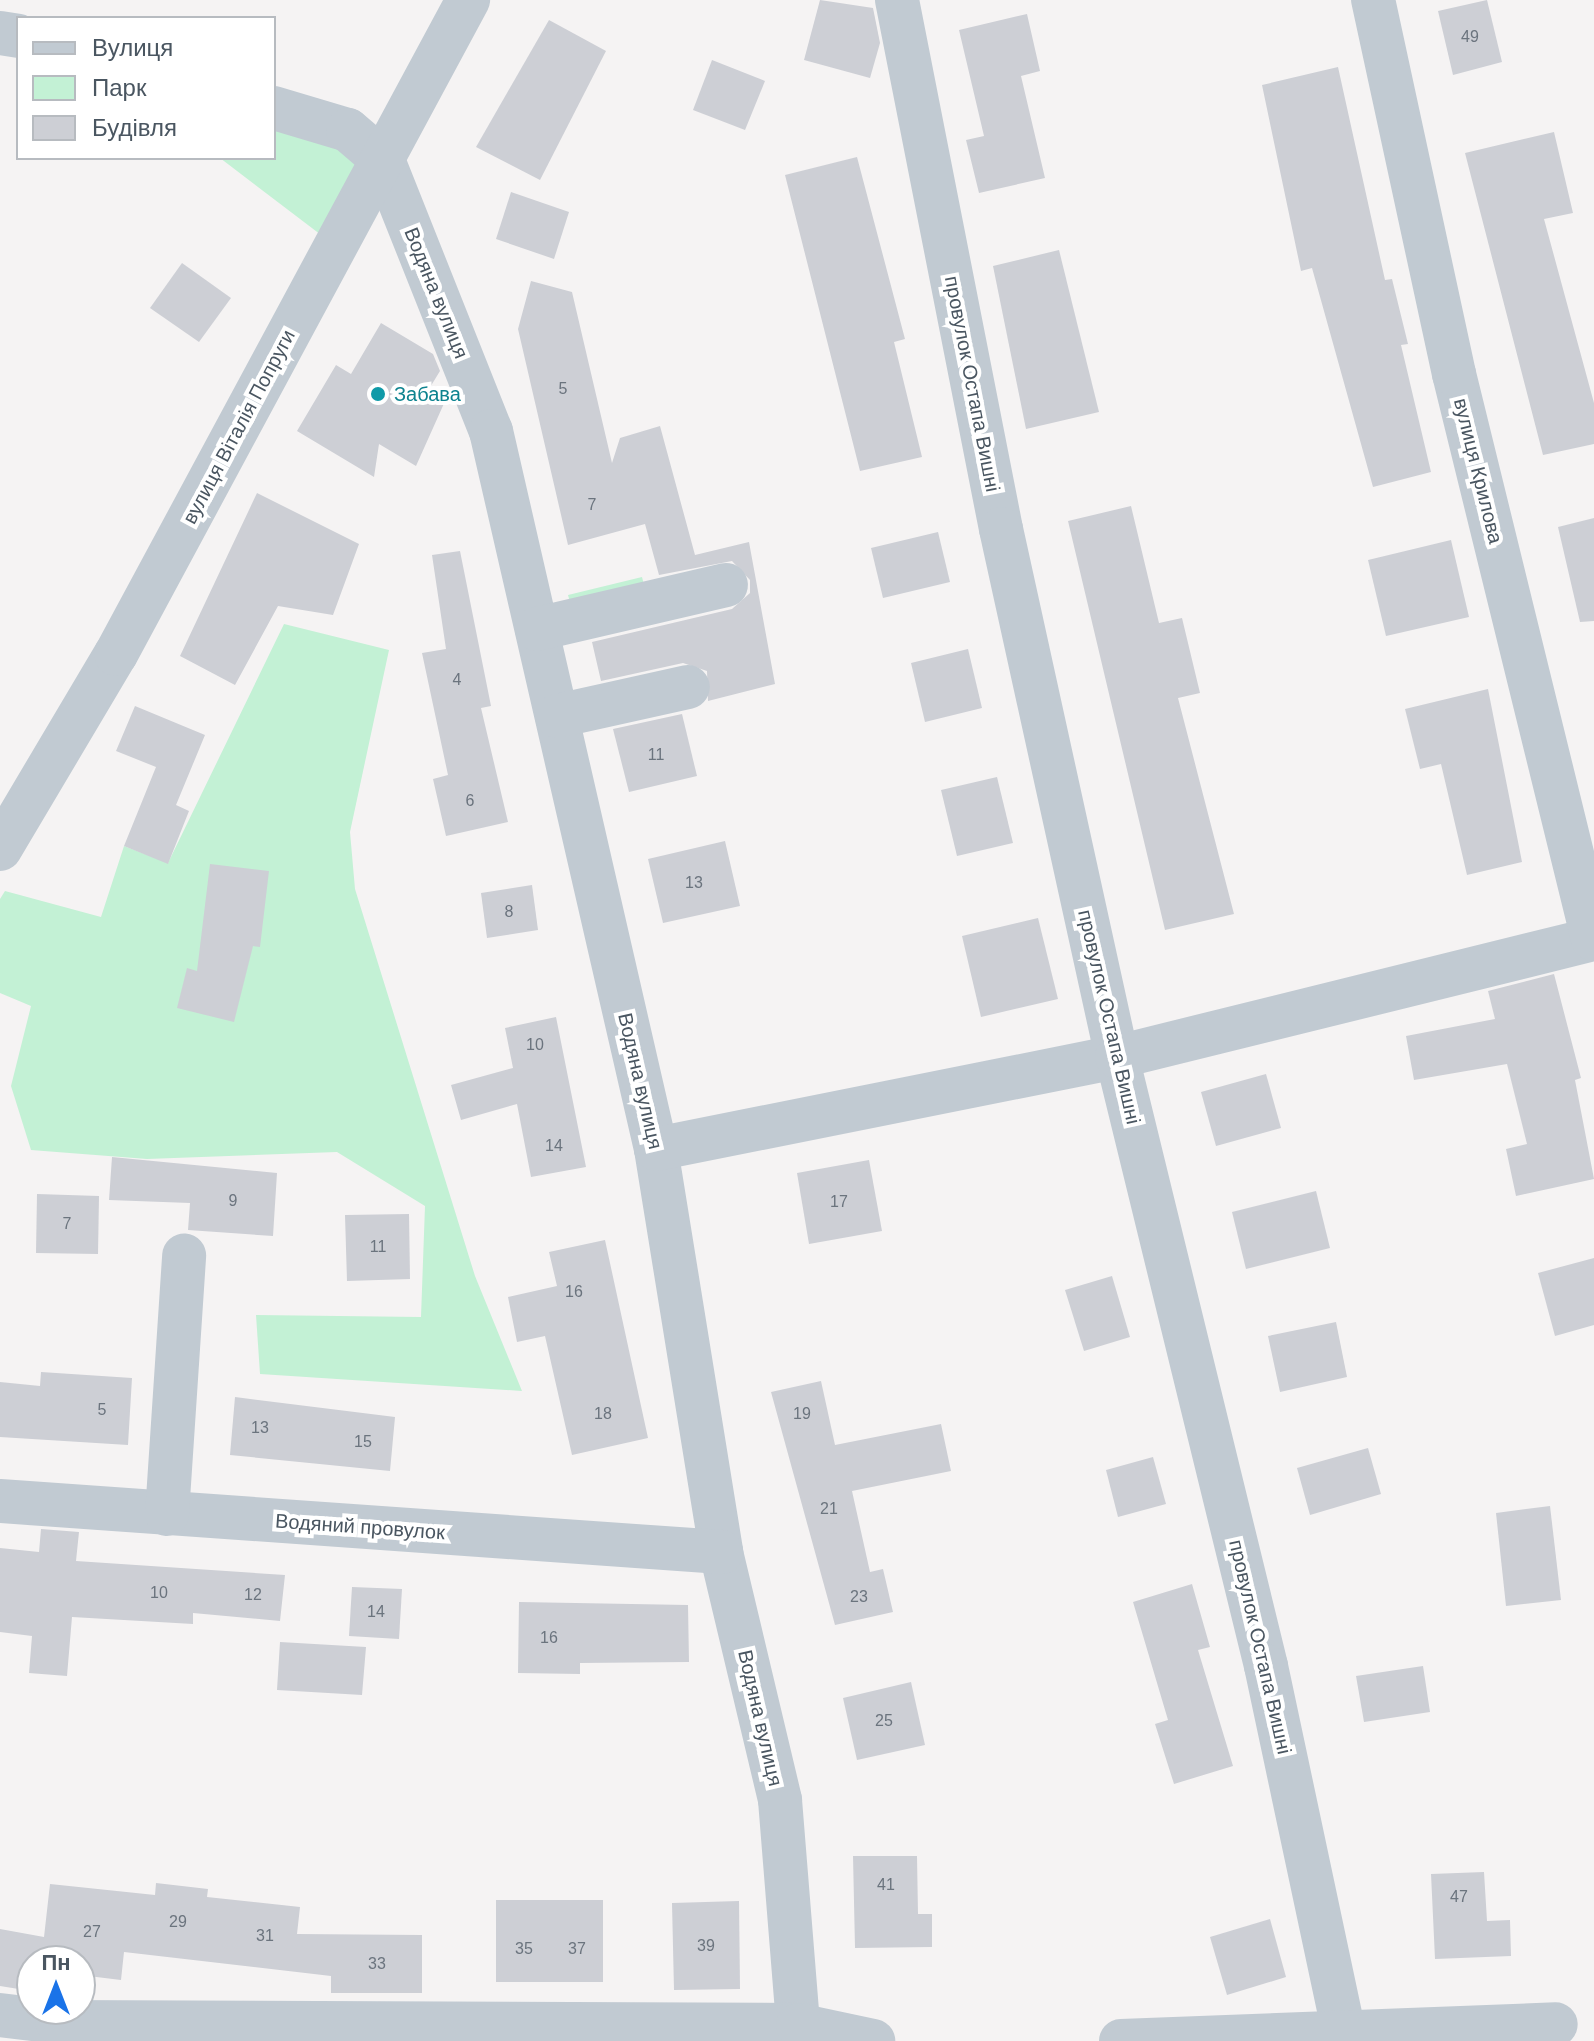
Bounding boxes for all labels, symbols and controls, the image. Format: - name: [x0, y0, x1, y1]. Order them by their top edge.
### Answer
- legend: [16, 16, 276, 160]
- house number: 49: [1461, 27, 1479, 47]
- text: Вулиця: [92, 34, 173, 61]
- text: Парк: [92, 74, 146, 101]
- text: Будівля: [92, 114, 177, 141]
- street label: Водяна вулиця: [399, 224, 473, 362]
- street label: провулок Остапа Вишні: [939, 274, 1005, 494]
- street label: вулиця Віталія Попруги: [178, 326, 300, 528]
- house number: 5: [559, 379, 567, 399]
- place label: Забава: [394, 382, 461, 406]
- marker: Забава: [369, 385, 387, 403]
- street label: вулиця Крилова: [1448, 396, 1508, 546]
- house number: 7: [588, 495, 596, 515]
- house number: 4: [453, 670, 461, 690]
- house number: 11: [648, 745, 664, 765]
- house number: 6: [466, 791, 474, 811]
- house number: 13: [685, 873, 703, 893]
- house number: 8: [505, 902, 513, 922]
- street label: провулок Остапа Вишні: [1073, 907, 1145, 1127]
- street label: Водяна вулиця: [613, 1011, 667, 1151]
- house number: 10: [526, 1035, 544, 1055]
- house number: 14: [545, 1136, 563, 1156]
- house number: 9: [229, 1191, 237, 1211]
- house number: 17: [830, 1192, 848, 1212]
- house number: 7: [63, 1214, 71, 1234]
- house number: 11: [370, 1237, 386, 1257]
- house number: 16: [565, 1282, 583, 1302]
- house number: 5: [98, 1400, 106, 1420]
- house number: 18: [594, 1404, 612, 1424]
- house number: 19: [793, 1404, 811, 1424]
- house number: 13: [251, 1418, 269, 1438]
- house number: 15: [354, 1432, 372, 1452]
- house number: 21: [820, 1499, 838, 1519]
- street label: Водяний провулок: [274, 1509, 446, 1545]
- street label: провулок Остапа Вишні: [1224, 1537, 1296, 1757]
- house number: 10: [150, 1583, 168, 1603]
- house number: 12: [244, 1585, 262, 1605]
- house number: 23: [850, 1587, 868, 1607]
- house number: 14: [367, 1602, 385, 1622]
- house number: 16: [540, 1628, 558, 1648]
- street label: Водяна вулиця: [733, 1648, 787, 1788]
- house number: 25: [875, 1711, 893, 1731]
- house number: 41: [877, 1875, 895, 1895]
- house number: 47: [1450, 1887, 1468, 1907]
- house number: 29: [169, 1912, 187, 1932]
- house number: 27: [83, 1922, 101, 1942]
- house number: 31: [256, 1926, 274, 1946]
- house number: 39: [697, 1936, 715, 1956]
- house number: 35: [515, 1939, 533, 1959]
- house number: 37: [568, 1939, 586, 1959]
- north arrow: [16, 1945, 96, 2025]
- text: Пн: [41, 1950, 71, 1975]
- house number: 33: [368, 1954, 386, 1974]

